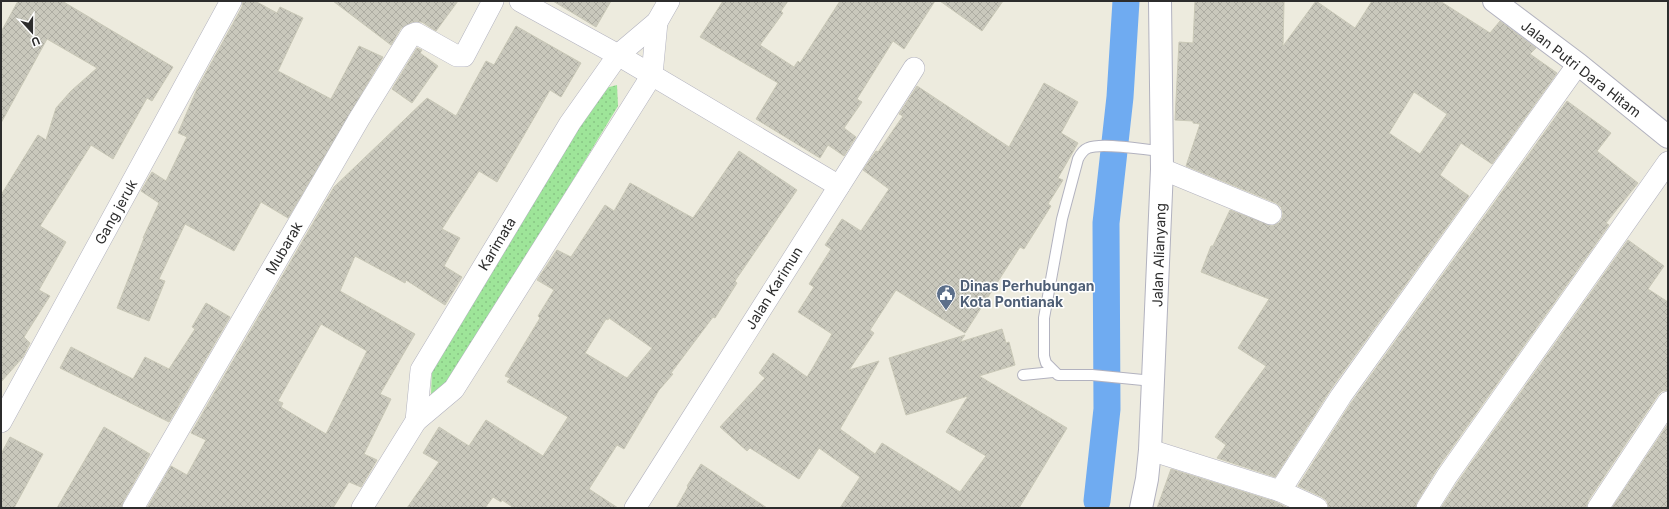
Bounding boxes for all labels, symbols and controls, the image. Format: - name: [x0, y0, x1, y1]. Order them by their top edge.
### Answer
- north arrow: [12, 12, 52, 52]
- street label: Jalan Putri Dara Hitam: [1518, 16, 1645, 121]
- text: U: [29, 33, 42, 49]
- street label: Gang jeruk: [91, 176, 141, 247]
- street label: Jalan Alianyang: [1148, 203, 1169, 307]
- street label: Karimata: [474, 214, 519, 273]
- street label: Mubarak: [262, 218, 306, 277]
- street label: Jalan Karimun: [741, 243, 806, 332]
- place label: Dinas Perhubungan Kota Pontianak: [960, 277, 1095, 310]
- public building icon: Dinas Perhubungan Kota Pontianak: [935, 283, 957, 311]

